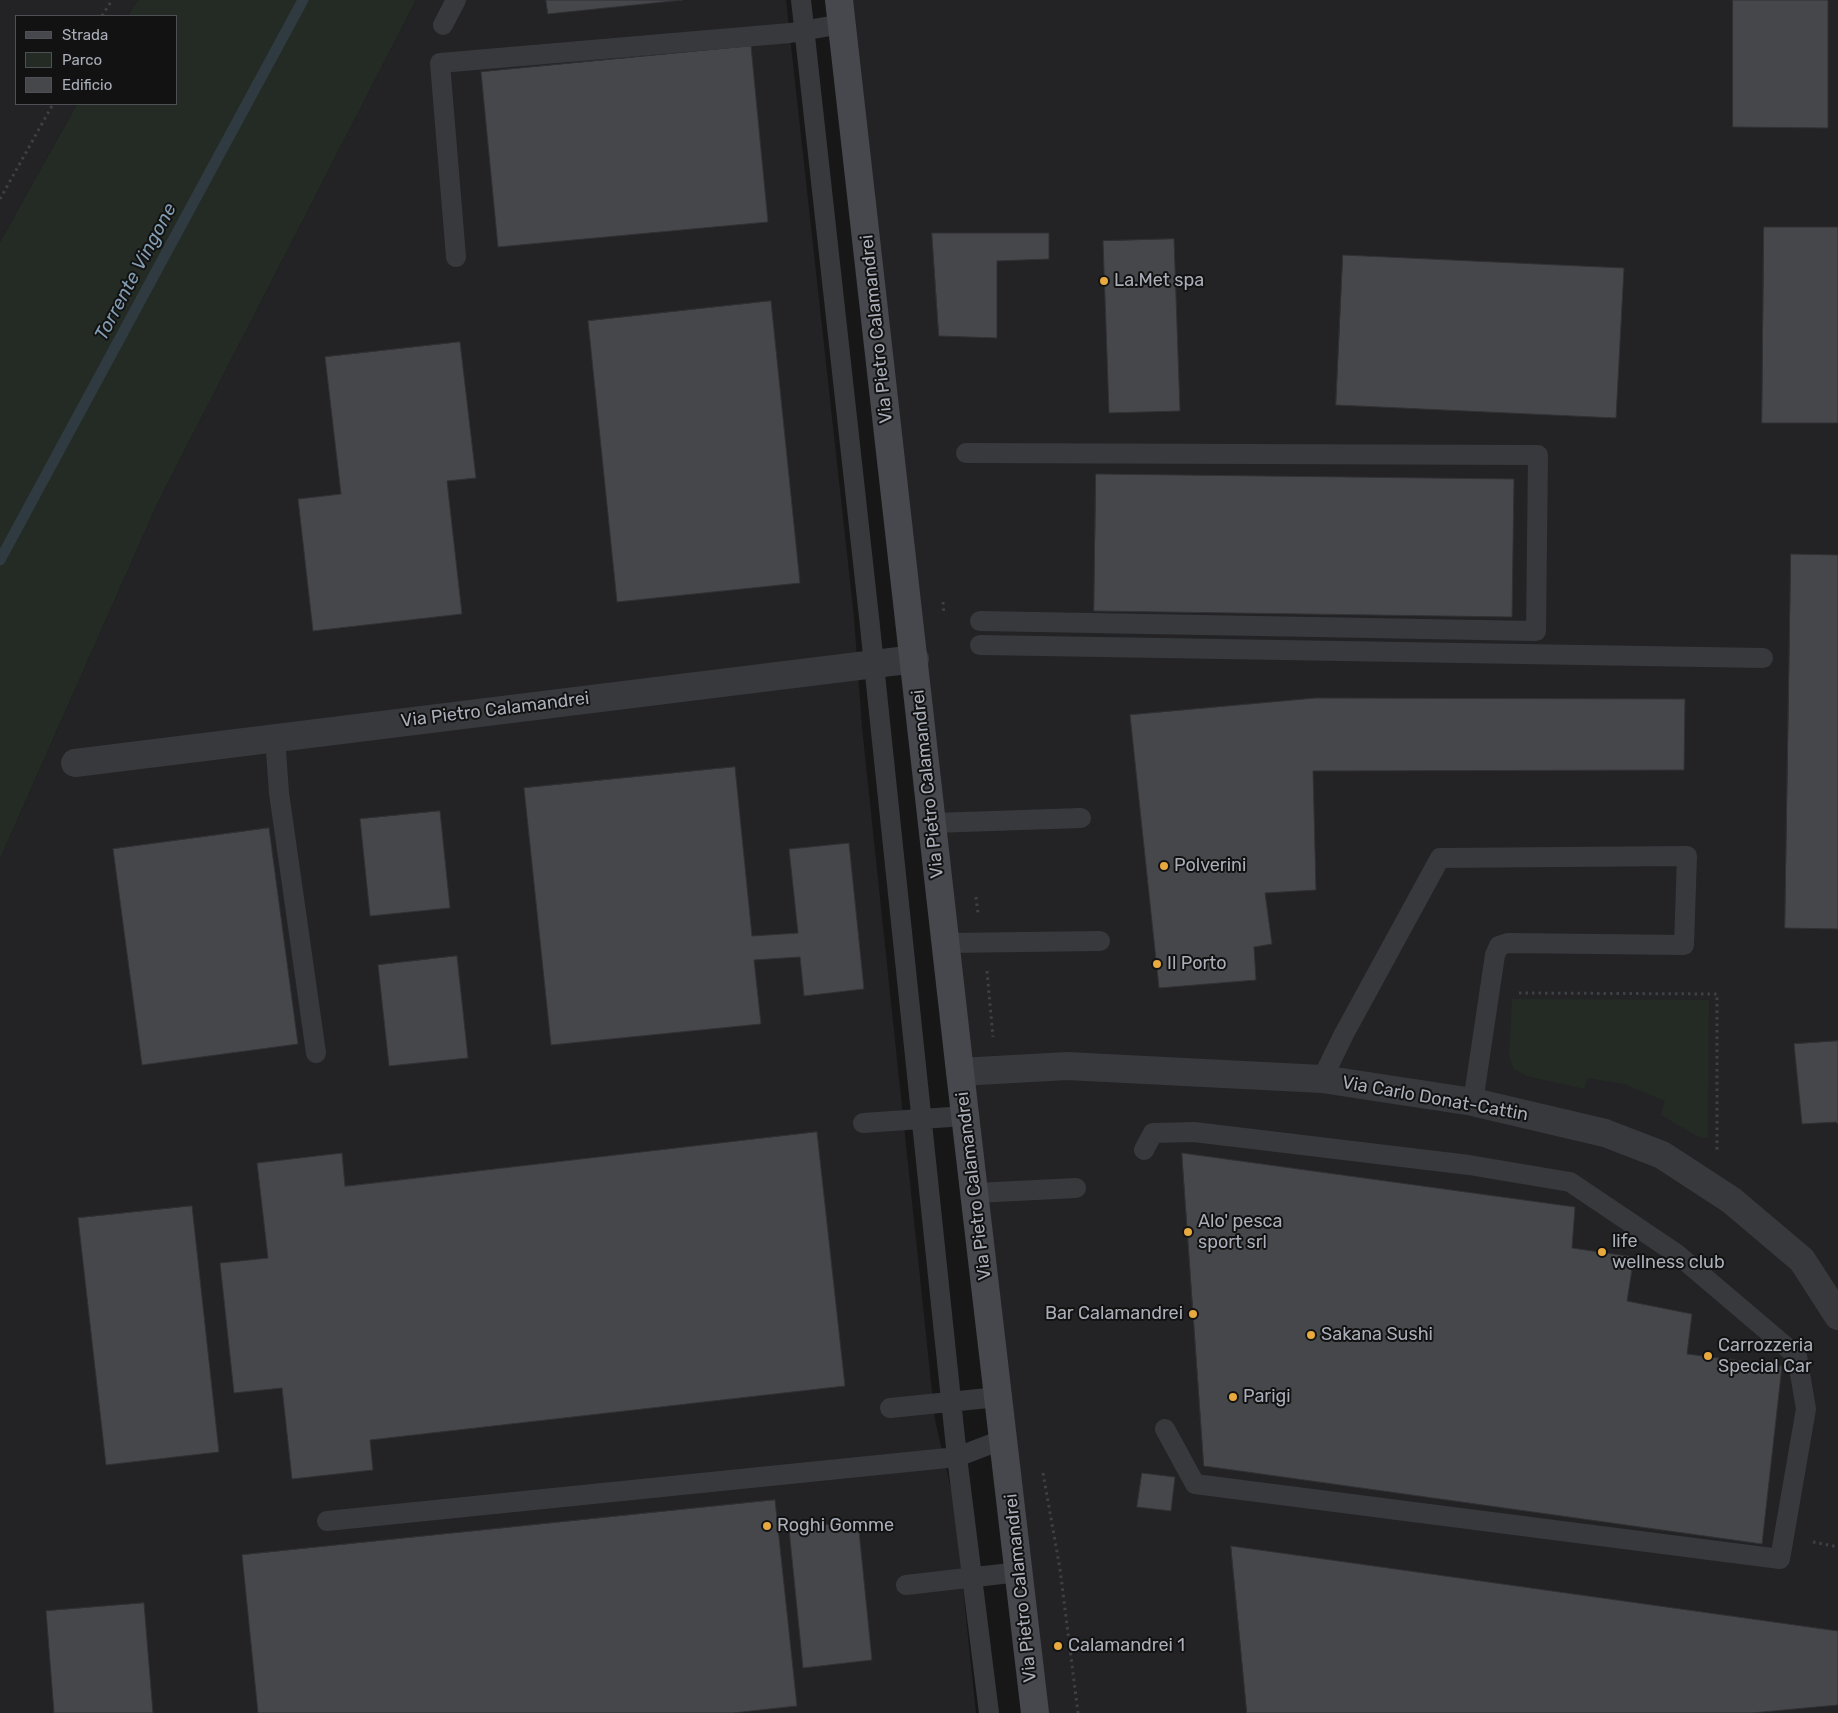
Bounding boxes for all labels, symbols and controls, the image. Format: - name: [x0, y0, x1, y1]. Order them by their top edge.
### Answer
- legend: [15, 15, 178, 105]
- text: Strada: [62, 26, 108, 44]
- text: Parco: [62, 51, 102, 69]
- text: Edificio: [62, 76, 112, 94]
- water label: Torrente Vingone: [90, 200, 182, 344]
- street label: Via Pietro Calamandrei: [856, 234, 898, 424]
- place label: La.Met spa: [1114, 270, 1204, 292]
- marker: La.Met spa: [1098, 275, 1110, 287]
- street label: Via Pietro Calamandrei: [400, 688, 590, 732]
- street label: Via Pietro Calamandrei: [907, 689, 949, 879]
- place label: Polverini: [1174, 855, 1246, 877]
- marker: Polverini: [1158, 860, 1170, 872]
- place label: Il Porto: [1167, 953, 1227, 975]
- marker: Il Porto: [1151, 958, 1163, 970]
- street label: Via Carlo Donat-Cattin: [1340, 1072, 1530, 1126]
- street label: Via Pietro Calamandrei: [952, 1091, 996, 1281]
- place label: Alo' pesca sport srl: [1198, 1211, 1282, 1254]
- marker: Alo' pesca sport srl: [1182, 1226, 1194, 1238]
- place label: life wellness club: [1612, 1231, 1725, 1274]
- marker: life wellness club: [1596, 1246, 1608, 1258]
- place label: Bar Calamandrei: [1045, 1303, 1183, 1325]
- marker: Bar Calamandrei: [1187, 1308, 1199, 1320]
- place label: Sakana Sushi: [1321, 1324, 1433, 1346]
- marker: Sakana Sushi: [1305, 1329, 1317, 1341]
- place label: Carrozzeria Special Car: [1718, 1335, 1813, 1378]
- marker: Carrozzeria Special Car: [1702, 1350, 1714, 1362]
- place label: Parigi: [1243, 1386, 1291, 1408]
- marker: Parigi: [1227, 1391, 1239, 1403]
- street label: Via Pietro Calamandrei: [1000, 1493, 1042, 1683]
- place label: Roghi Gomme: [777, 1515, 894, 1537]
- marker: Roghi Gomme: [761, 1520, 773, 1532]
- place label: Calamandrei 1: [1068, 1635, 1185, 1657]
- marker: Calamandrei 1: [1052, 1640, 1064, 1652]

